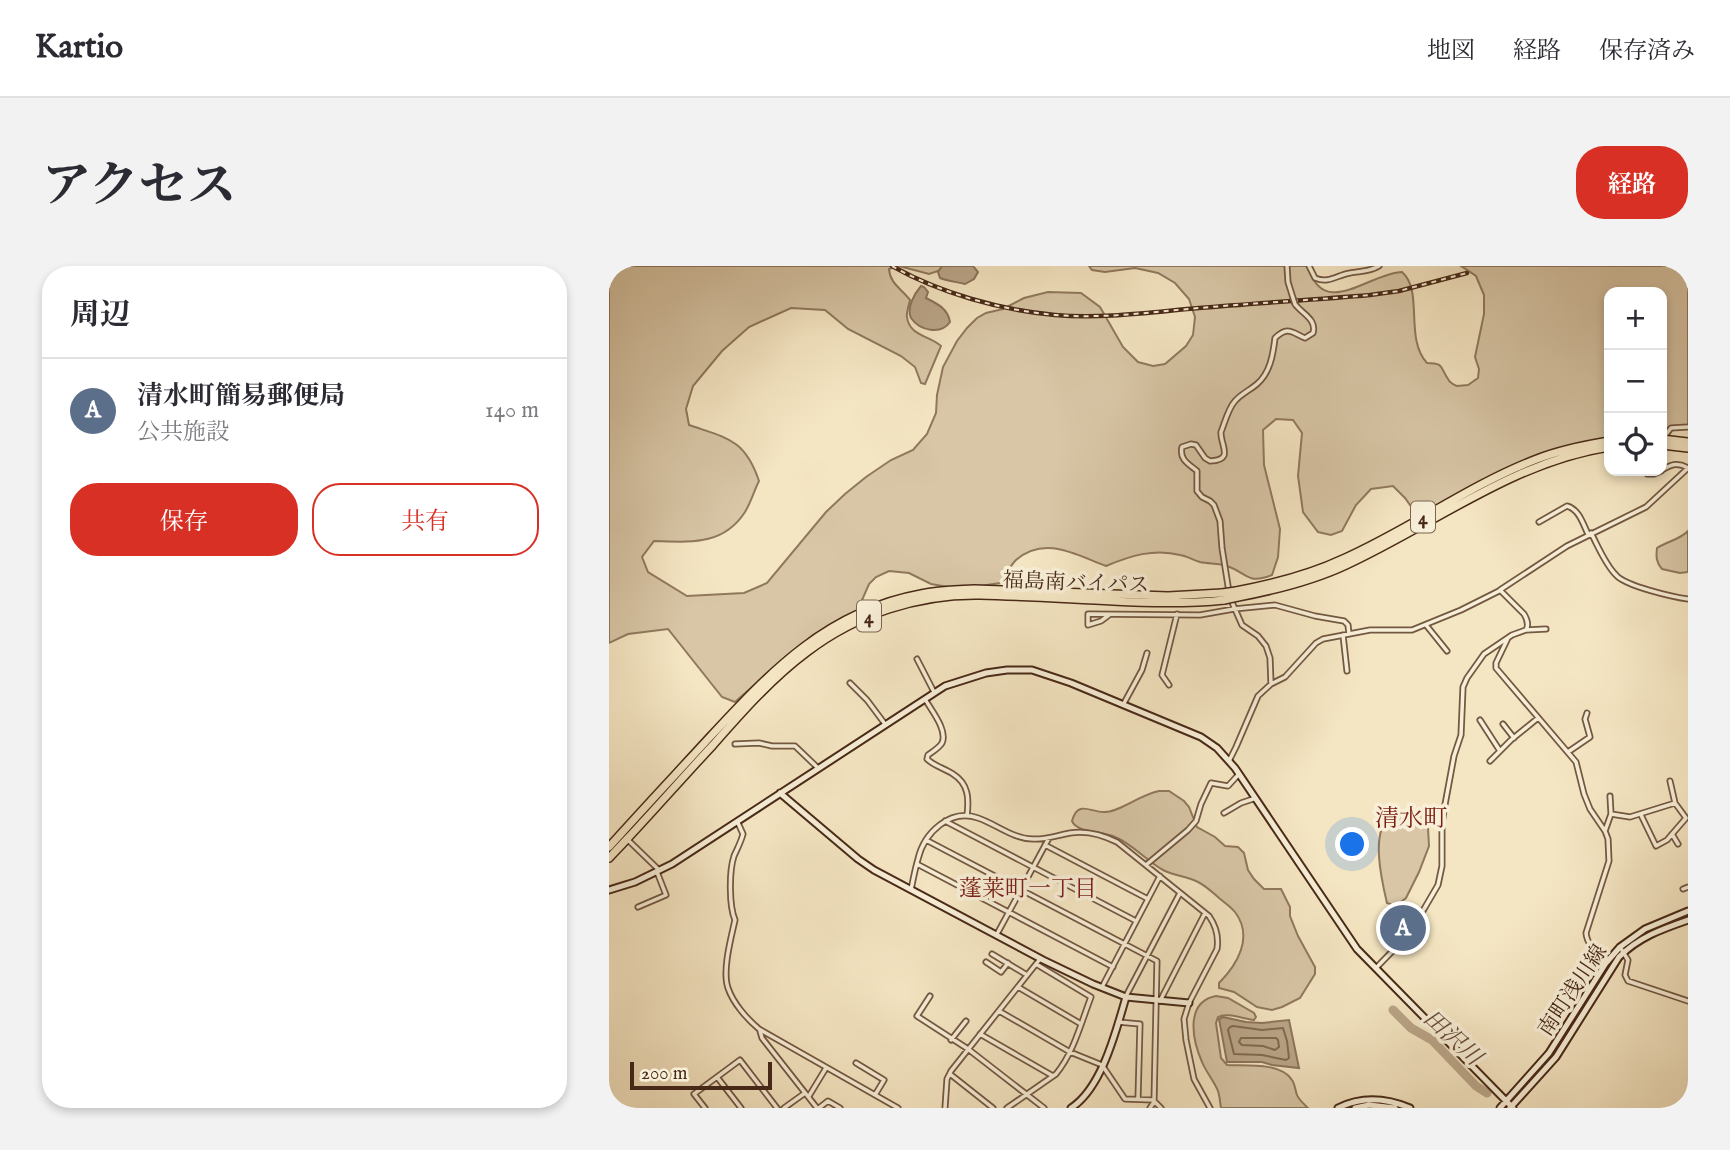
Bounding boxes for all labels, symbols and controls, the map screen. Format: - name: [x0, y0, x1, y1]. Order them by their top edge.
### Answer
- text: Kartio: [35, 27, 123, 69]
- text: 地図: [1427, 36, 1475, 67]
- text: 経路: [1513, 36, 1561, 67]
- text: 保存済み: [1599, 36, 1695, 67]
- button: 経路: [1576, 146, 1688, 219]
- text: アクセス: [42, 157, 237, 219]
- map controls: [1604, 287, 1667, 476]
- button: +: [1604, 287, 1667, 350]
- text: 周辺: [70, 297, 130, 335]
- button: −: [1604, 350, 1667, 413]
- text: 清水町簡易郵便局: [137, 380, 345, 413]
- text: A: [85, 396, 101, 425]
- text: 140 m: [485, 396, 539, 425]
- button: locate: [1604, 413, 1667, 476]
- text: 公共施設: [137, 418, 229, 447]
- button: 保存: [70, 483, 298, 556]
- button: 共有: [312, 483, 539, 556]
- road number: 4: [1411, 501, 1435, 532]
- street label: 福島南バイパス: [1002, 567, 1150, 600]
- road number: 4: [857, 600, 881, 632]
- district label: 清水町: [1375, 804, 1447, 835]
- your location: [1335, 827, 1369, 861]
- district label: 蓬莱町一丁目: [959, 875, 1097, 904]
- pin: A: [1380, 902, 1426, 954]
- street label: 南町浅川線: [1533, 940, 1614, 1042]
- water label: 田沢川: [1417, 1004, 1490, 1074]
- scale bar: [630, 1059, 772, 1091]
- text: 200 m: [641, 1062, 687, 1086]

